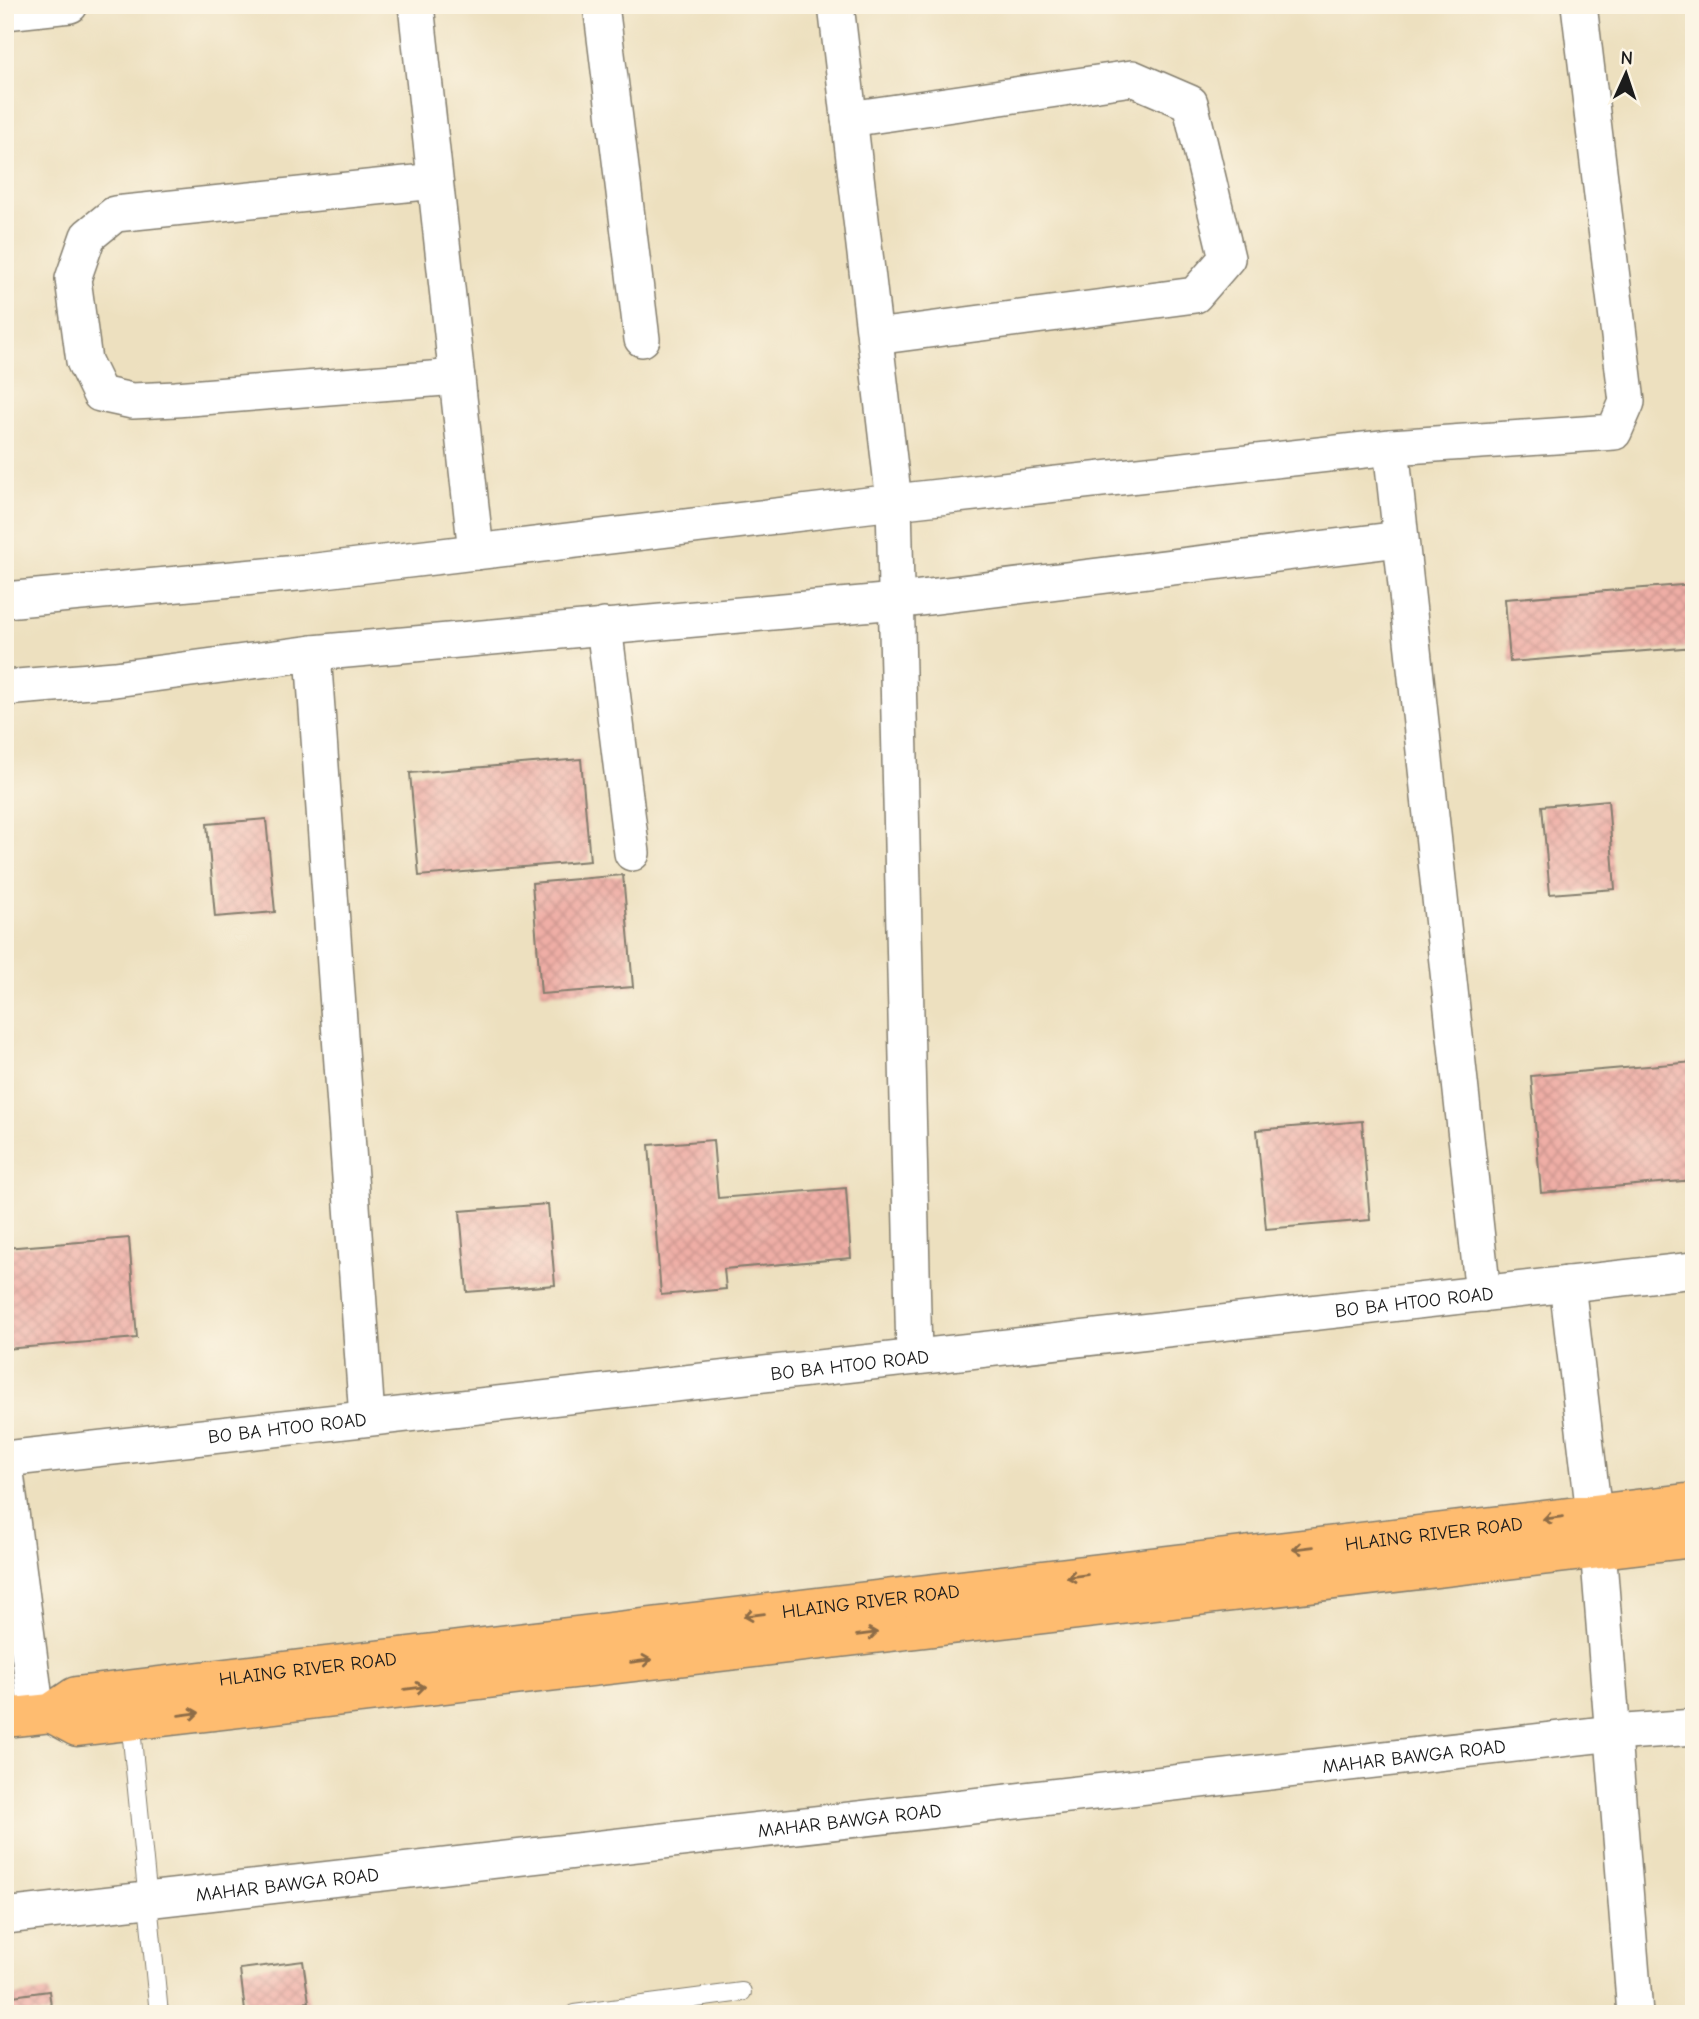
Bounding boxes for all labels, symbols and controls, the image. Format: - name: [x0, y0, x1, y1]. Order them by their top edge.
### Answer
- north arrow: [1590, 38, 1660, 108]
- text: N: [1620, 47, 1634, 69]
- street label: BO BA HTOO ROAD: [1334, 1282, 1495, 1322]
- street label: BO BA HTOO ROAD: [769, 1346, 930, 1385]
- street label: BO BA HTOO ROAD: [207, 1409, 368, 1448]
- one-way arrow: [1542, 1512, 1565, 1525]
- street label: HLAING RIVER ROAD: [1344, 1513, 1524, 1556]
- one-way arrow: [1292, 1542, 1315, 1555]
- one-way arrow: [1066, 1569, 1089, 1582]
- street label: HLAING RIVER ROAD: [781, 1580, 961, 1623]
- one-way arrow: [743, 1608, 766, 1621]
- one-way arrow: [855, 1628, 877, 1641]
- street label: HLAING RIVER ROAD: [218, 1648, 398, 1691]
- one-way arrow: [629, 1654, 651, 1667]
- one-way arrow: [403, 1681, 425, 1694]
- one-way arrow: [177, 1708, 200, 1721]
- street label: MAHAR BAWGA ROAD: [1321, 1735, 1507, 1778]
- street label: MAHAR BAWGA ROAD: [757, 1800, 943, 1842]
- street label: MAHAR BAWGA ROAD: [194, 1864, 380, 1906]

